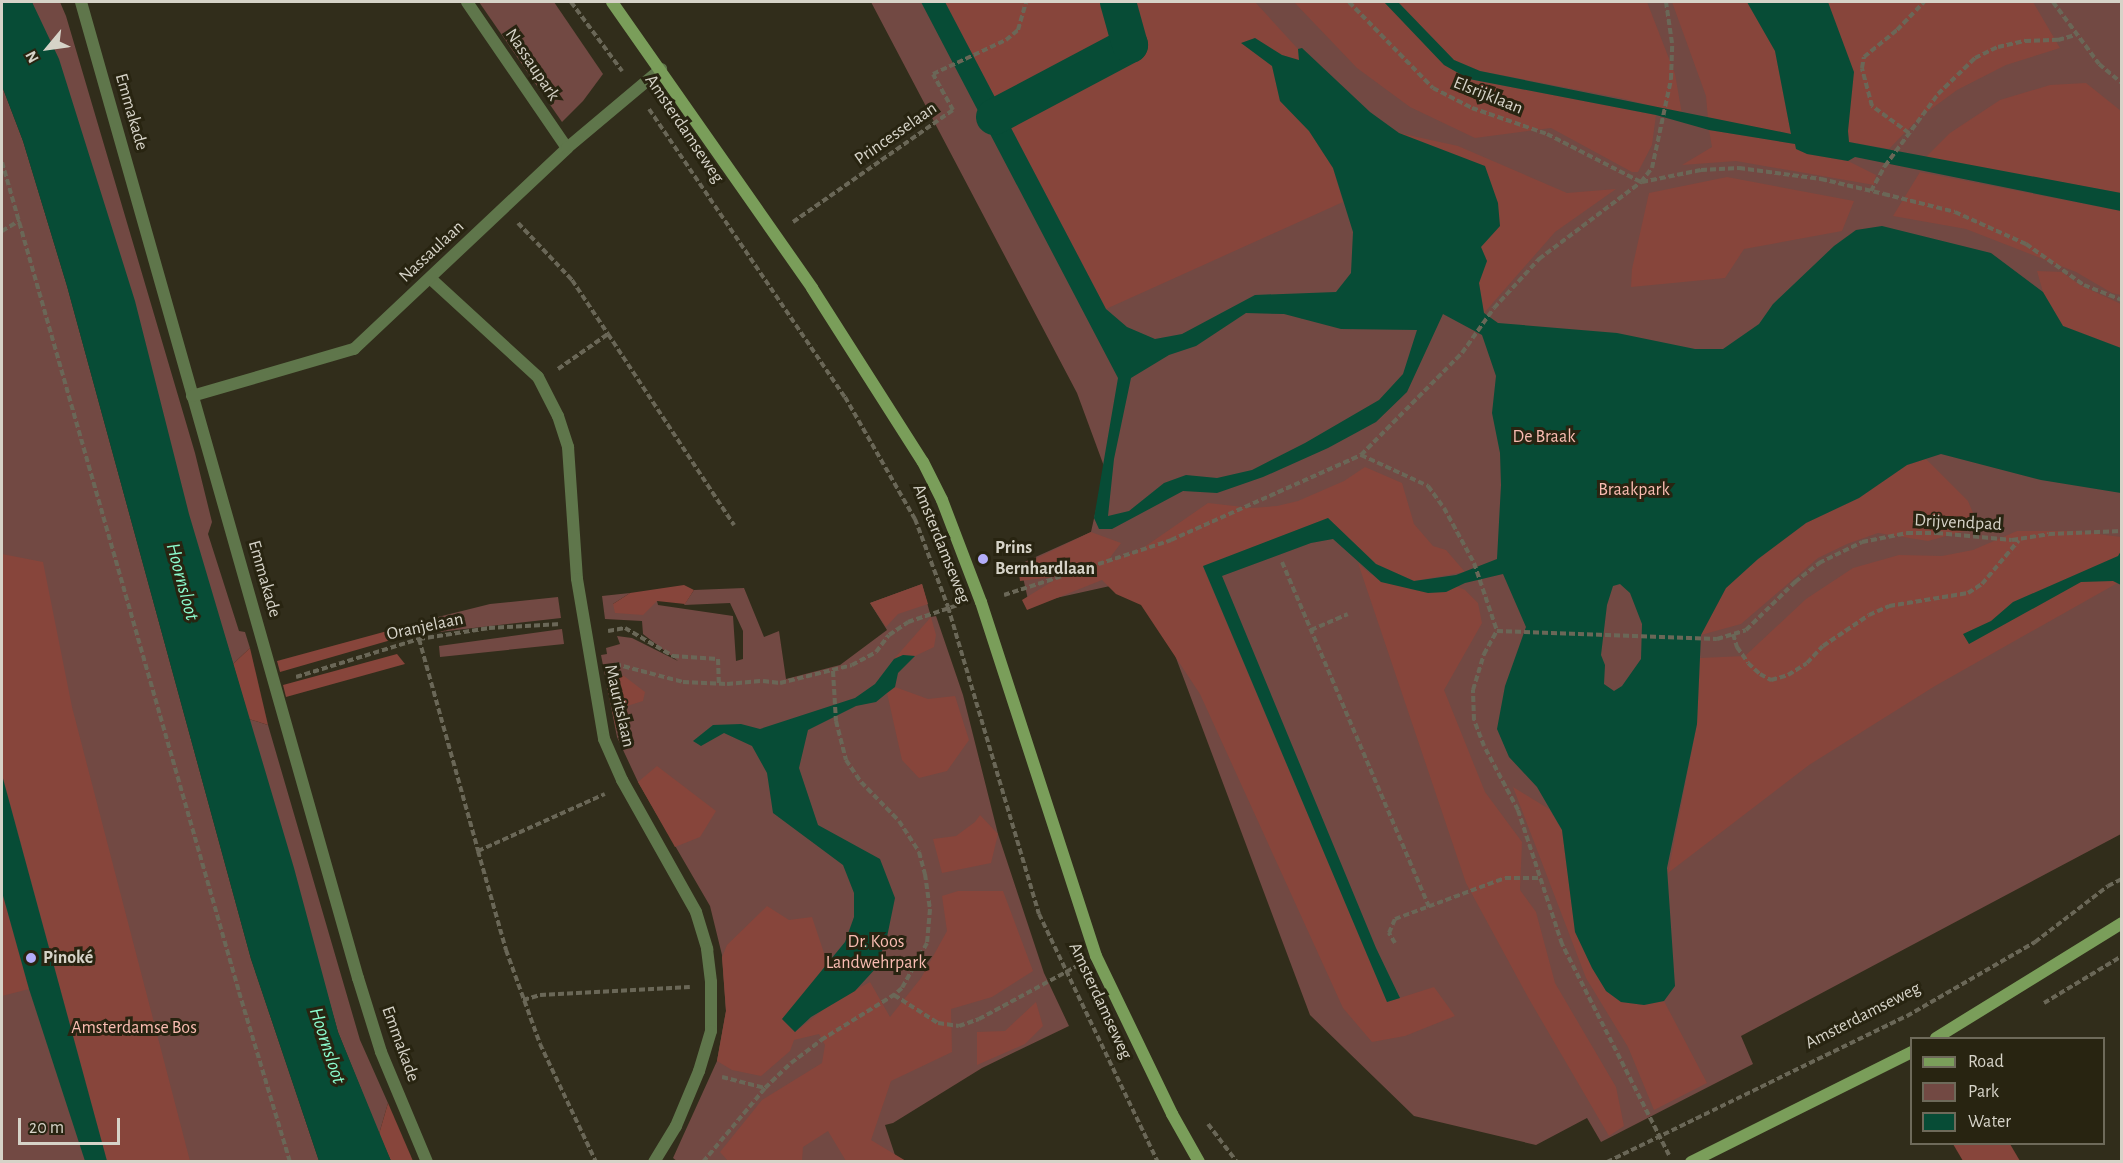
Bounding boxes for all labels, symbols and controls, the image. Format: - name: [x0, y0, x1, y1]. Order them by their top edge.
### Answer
- north arrow: [18, 18, 78, 78]
- street label: Nassaupark: [500, 25, 564, 105]
- text: N: [23, 48, 42, 65]
- street label: Emmakade: [110, 71, 152, 153]
- street label: Amsterdamseweg: [640, 71, 728, 187]
- street label: Elsrijklaan: [1450, 72, 1526, 120]
- street label: Princesselaan: [851, 98, 941, 170]
- street label: Nassaulaan: [395, 216, 469, 288]
- park label: De Braak: [1513, 426, 1575, 448]
- park label: Braakpark: [1598, 479, 1670, 501]
- street label: Amsterdamseweg: [907, 481, 975, 607]
- street label: Drijvendpad: [1914, 510, 2002, 536]
- street label: Emmakade: [243, 538, 285, 620]
- place label: Prins Bernhardlaan: [995, 538, 1095, 580]
- water label: Hoornsloot: [160, 541, 204, 623]
- marker: Prins Bernhardlaan: [976, 552, 990, 566]
- street label: Oranjelaan: [385, 608, 465, 646]
- street label: Mauritslaan: [599, 663, 639, 749]
- park label: Dr. Koos Landwehrpark: [826, 932, 926, 974]
- street label: Amsterdamseweg: [1063, 939, 1137, 1063]
- place label: Pinoké: [43, 947, 93, 969]
- marker: Pinoké: [24, 951, 38, 965]
- street label: Amsterdamseweg: [1802, 978, 1924, 1054]
- street label: Emmakade: [376, 1003, 424, 1085]
- water label: Hoornsloot: [303, 1005, 351, 1087]
- park label: Amsterdamse Bos: [71, 1017, 197, 1039]
- legend: [1910, 1037, 2105, 1145]
- text: Road: [1968, 1053, 2004, 1071]
- text: Park: [1968, 1083, 1999, 1101]
- scale bar: [21, 1106, 123, 1144]
- text: Water: [1968, 1113, 2011, 1131]
- text: 20 m: [29, 1119, 64, 1137]

